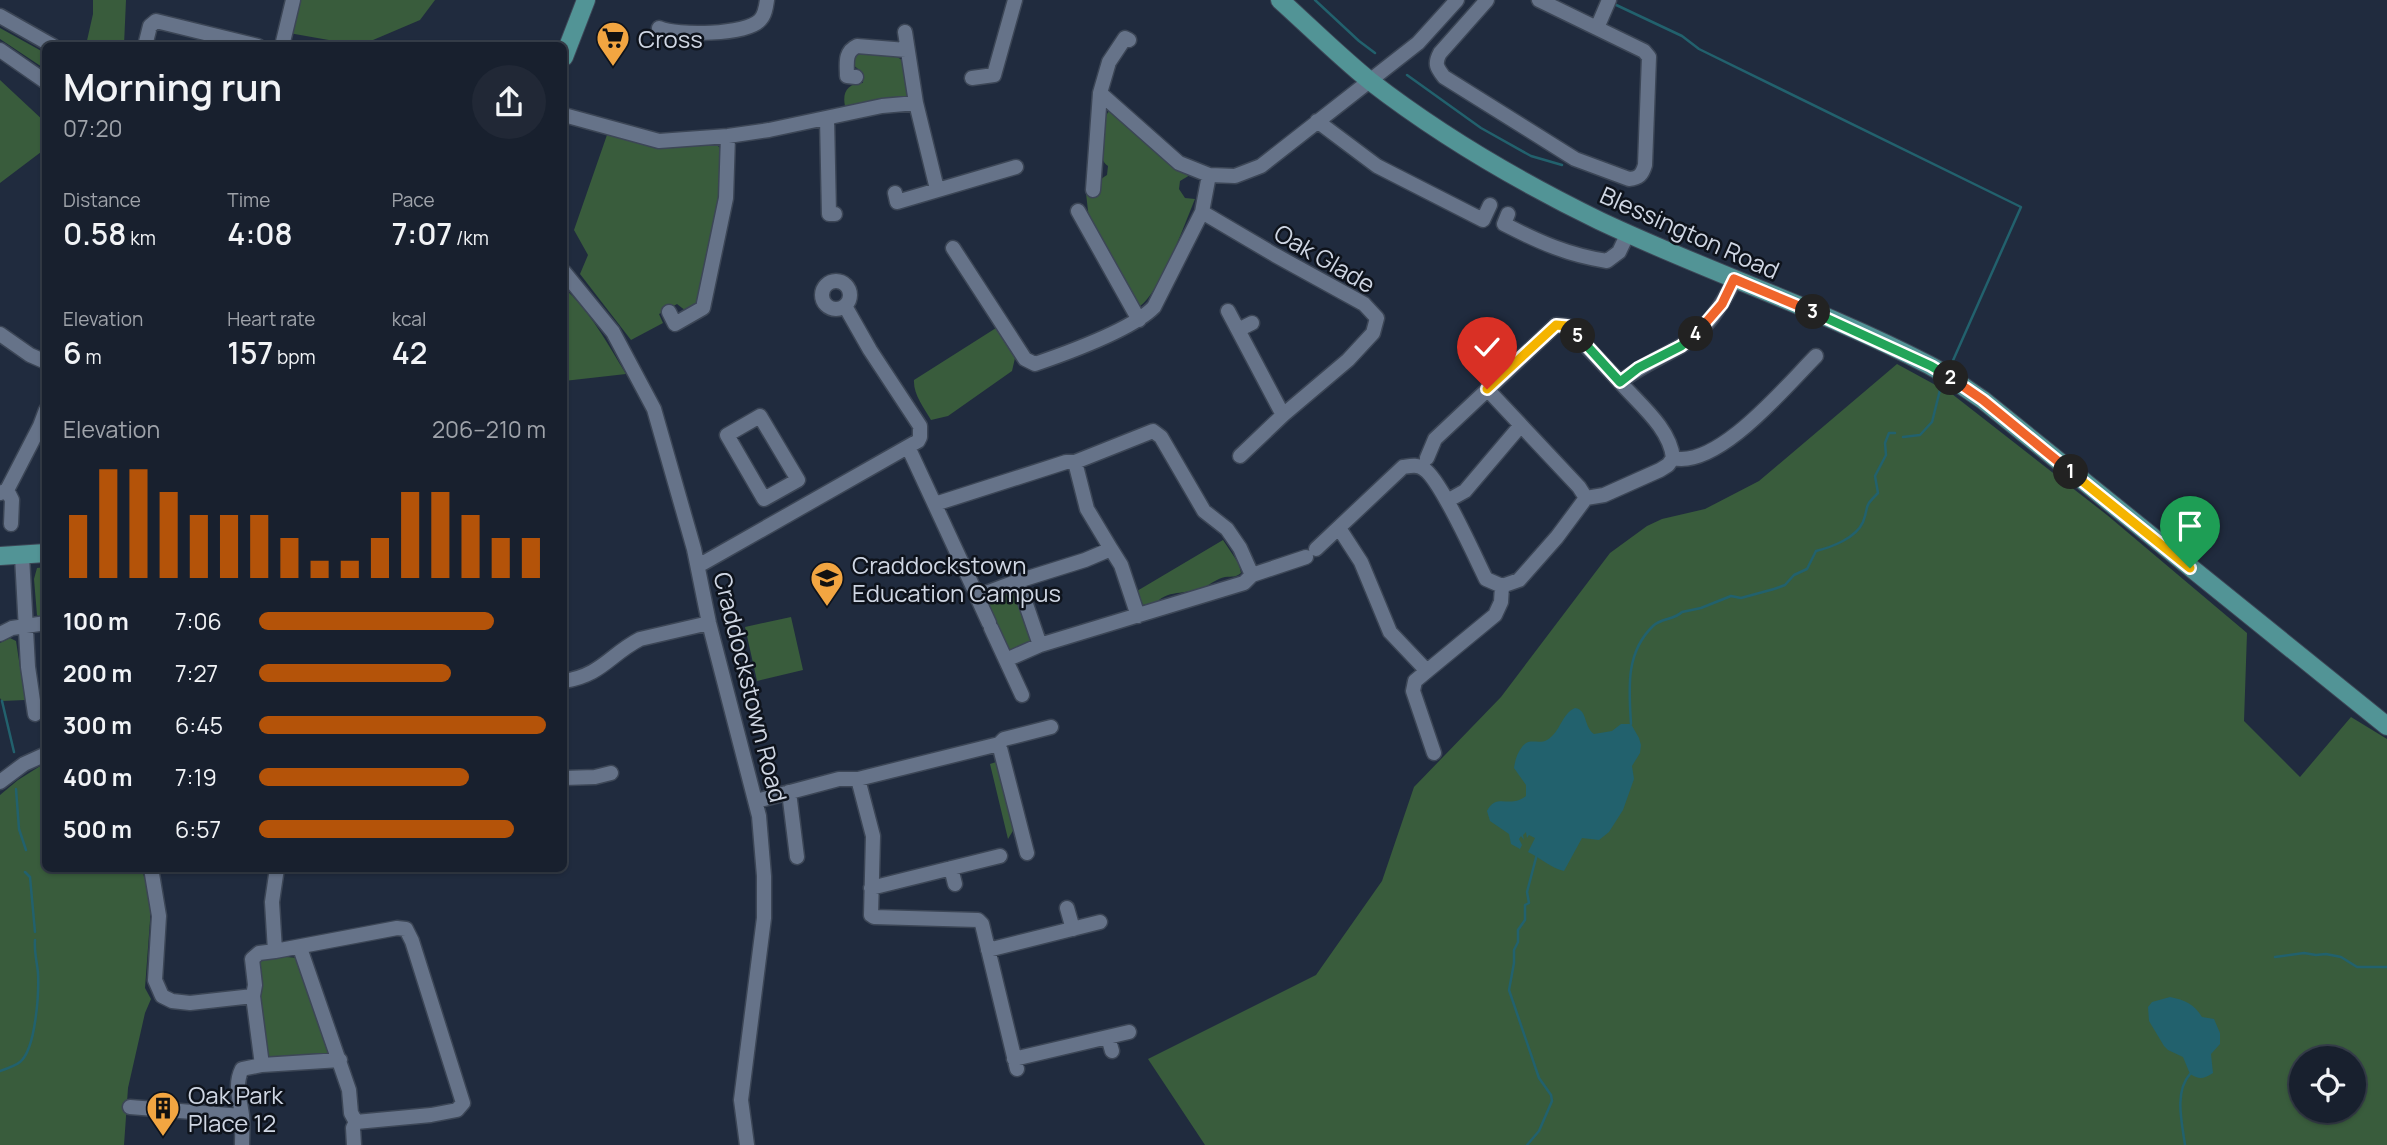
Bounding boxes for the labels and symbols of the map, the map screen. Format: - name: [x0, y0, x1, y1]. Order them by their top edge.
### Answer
- supermarket icon: Cross: [594, 19, 632, 68]
- place label: Cross: [638, 22, 703, 55]
- street label: Blessington Road: [1595, 178, 1785, 286]
- street label: Oak Glade: [1268, 216, 1382, 300]
- pin: 3: [1796, 294, 1830, 330]
- pin: 4: [1678, 316, 1714, 352]
- pin: [1457, 317, 1517, 389]
- pin: 5: [1560, 318, 1596, 354]
- pin: 2: [1934, 360, 1968, 396]
- pin: 1: [2054, 454, 2088, 490]
- pin: [2160, 496, 2220, 568]
- place label: Craddockstown Education Campus: [852, 548, 1061, 609]
- school or university icon: Craddockstown Education Campus: [808, 559, 846, 608]
- street label: Craddockstown Road: [706, 568, 796, 806]
- place label: Oak Park Place 12: [188, 1078, 284, 1139]
- building icon: Oak Park Place 12: [144, 1089, 182, 1138]

